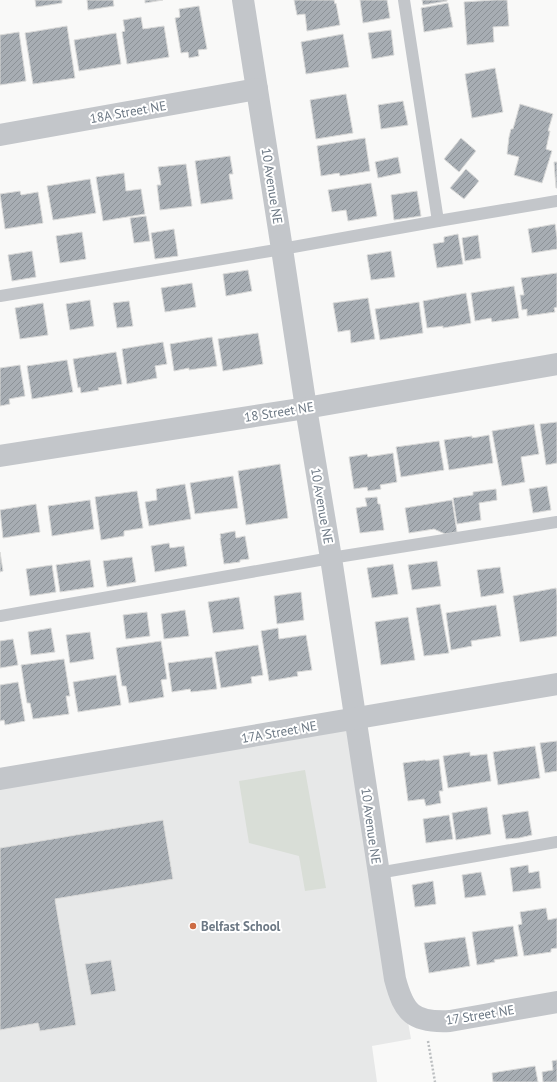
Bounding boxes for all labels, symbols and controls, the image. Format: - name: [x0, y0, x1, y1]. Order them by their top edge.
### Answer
- street label: 18A Street NE: [89, 97, 167, 127]
- street label: 10 Avenue NE: [258, 147, 286, 225]
- street label: 18 Street NE: [243, 398, 315, 426]
- street label: 10 Avenue NE: [307, 467, 337, 545]
- street label: 17A Street NE: [240, 717, 318, 747]
- street label: 10 Avenue NE: [357, 787, 385, 865]
- place label: Belfast School: [201, 918, 281, 935]
- marker: Belfast School: [188, 921, 198, 931]
- street label: 17 Street NE: [444, 1001, 516, 1029]

